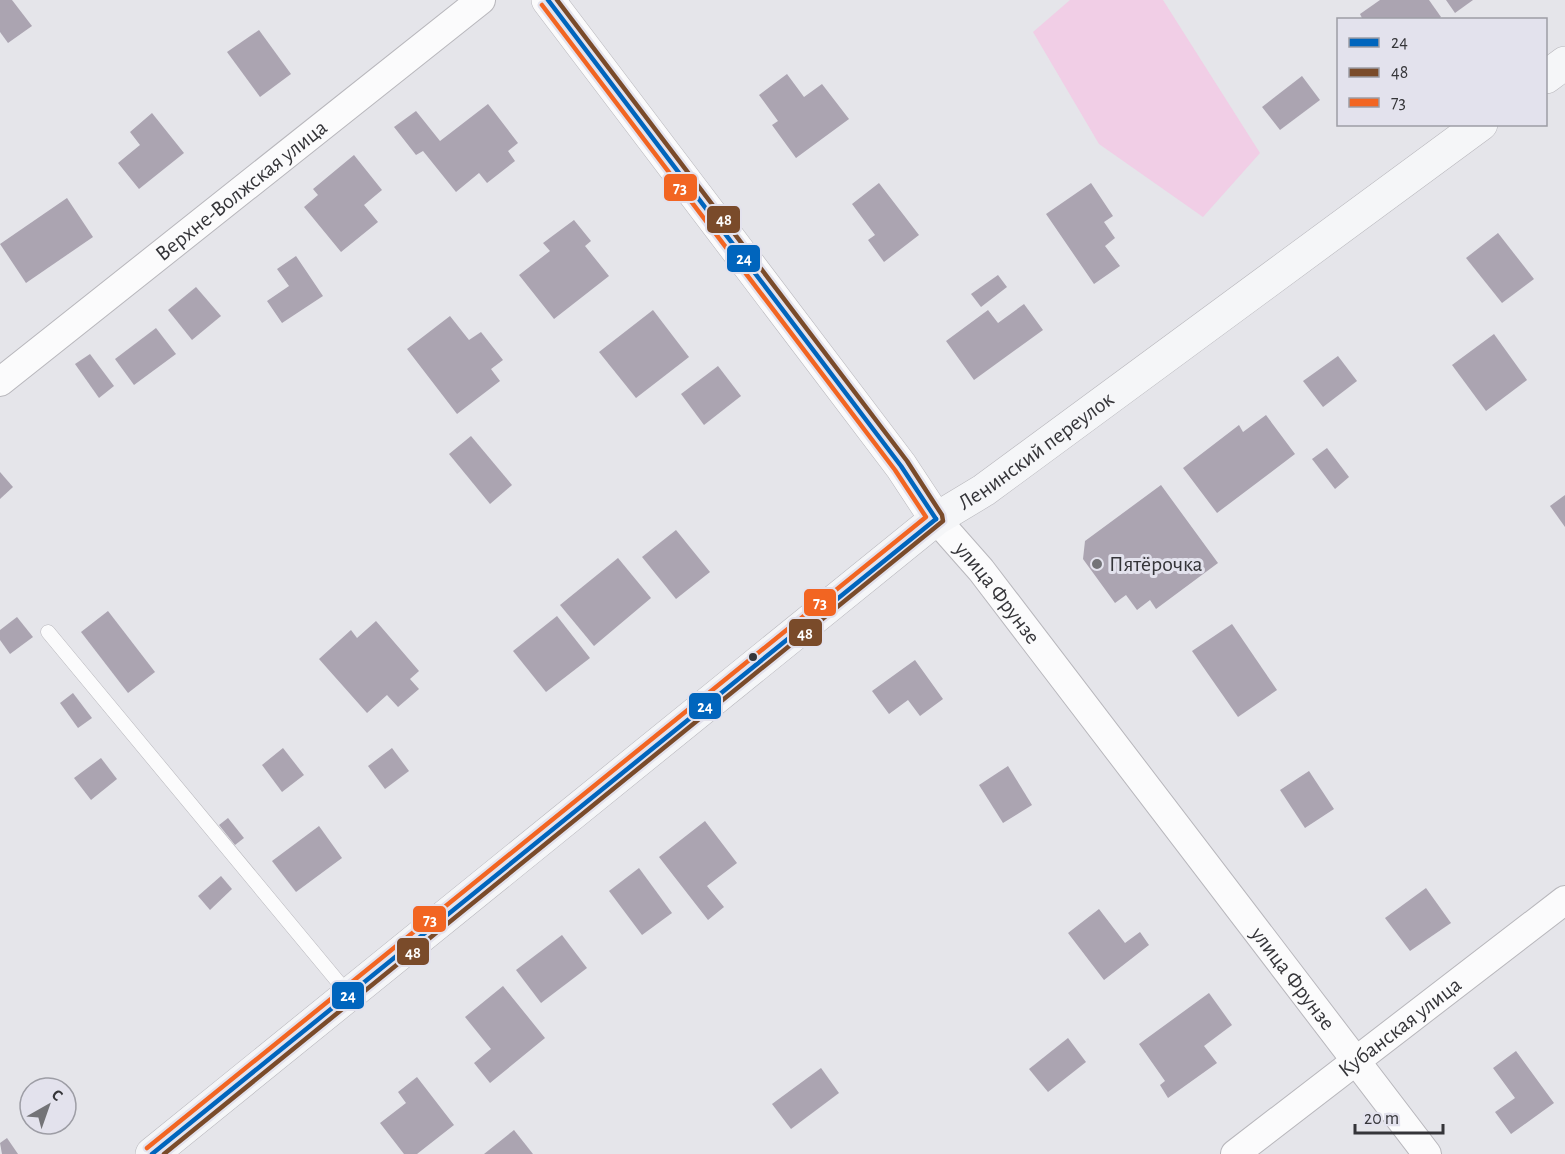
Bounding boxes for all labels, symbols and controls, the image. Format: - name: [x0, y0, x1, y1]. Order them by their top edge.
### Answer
- legend: [1337, 18, 1547, 126]
- text: 24: [1391, 34, 1408, 52]
- text: 48: [1391, 64, 1408, 82]
- text: 73: [1391, 94, 1406, 112]
- street label: Верхне-Волжская улица: [151, 116, 331, 265]
- line badge: 73: [663, 173, 698, 202]
- text: 73: [673, 180, 687, 196]
- line badge: 48: [706, 205, 741, 234]
- text: 48: [716, 212, 732, 228]
- line badge: 24: [726, 244, 761, 273]
- text: 24: [736, 251, 752, 267]
- street label: Ленинский переулок: [954, 388, 1118, 514]
- street label: улица Фрунзе: [950, 537, 1044, 648]
- place label: Пятёрочка: [1109, 553, 1203, 575]
- marker: Пятёрочка: [1090, 557, 1104, 571]
- line badge: 73: [803, 588, 837, 617]
- text: 73: [813, 595, 827, 611]
- line badge: 48: [788, 618, 823, 647]
- text: 48: [797, 626, 813, 642]
- unlabelled marker: [747, 651, 759, 663]
- line badge: 24: [688, 692, 722, 720]
- text: 24: [697, 699, 713, 715]
- line badge: 73: [412, 905, 447, 933]
- text: 73: [423, 912, 437, 928]
- street label: улица Фрунзе: [1246, 922, 1339, 1034]
- line badge: 48: [396, 937, 430, 966]
- text: 48: [405, 945, 421, 961]
- street label: Кубанская улица: [1334, 973, 1465, 1081]
- line badge: 24: [331, 981, 365, 1010]
- text: 24: [340, 988, 356, 1004]
- north arrow: [18, 1076, 78, 1136]
- text: С: [48, 1086, 66, 1104]
- scale bar: [1355, 1097, 1444, 1135]
- text: 20 m: [1364, 1110, 1399, 1128]

